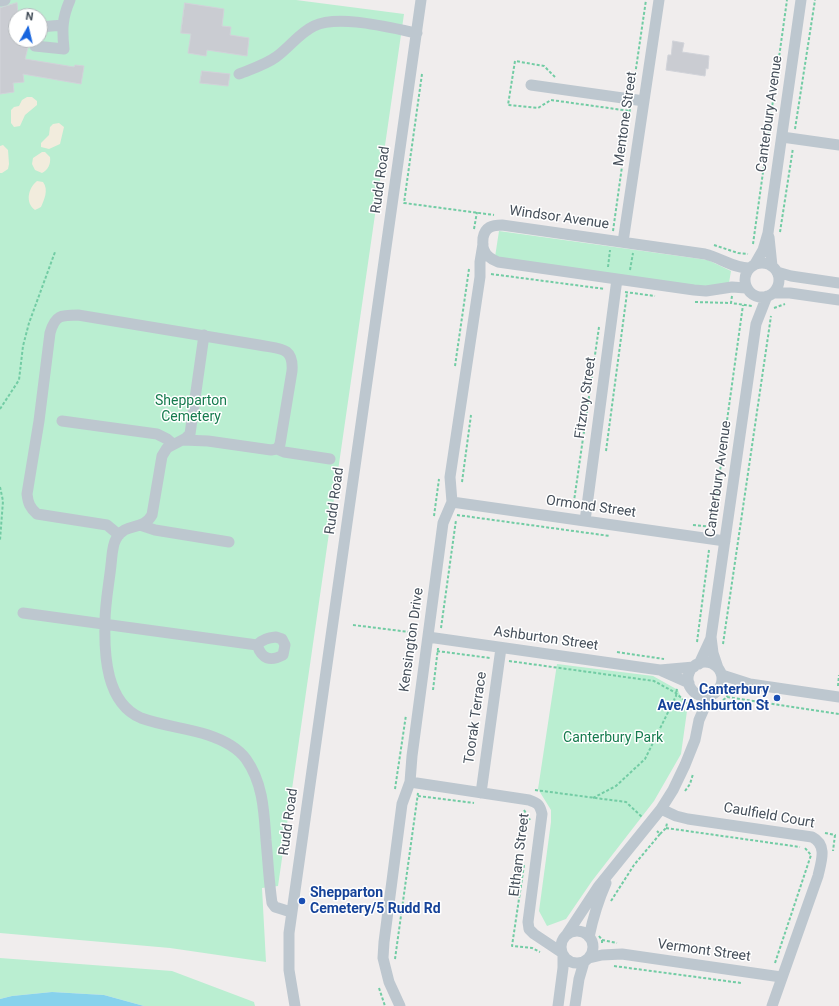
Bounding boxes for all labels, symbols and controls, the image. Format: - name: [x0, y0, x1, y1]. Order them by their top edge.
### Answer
- north arrow: [8, 8, 48, 48]
- text: N: [25, 10, 34, 24]
- street label: Canterbury Avenue: [754, 55, 786, 173]
- street label: Mentone Street: [611, 71, 641, 167]
- street label: Rudd Road: [368, 145, 394, 215]
- street label: Windsor Avenue: [508, 203, 610, 233]
- street label: Fitzroy Street: [572, 356, 600, 440]
- park label: Shepparton Cemetery: [155, 393, 227, 426]
- street label: Canterbury Avenue: [703, 420, 735, 538]
- street label: Rudd Road: [322, 466, 348, 536]
- street label: Ormond Street: [545, 492, 637, 522]
- street label: Kensington Drive: [396, 587, 428, 693]
- street label: Ashburton Street: [493, 623, 599, 655]
- street label: Toorak Terrace: [461, 671, 491, 765]
- place label: Canterbury Ave/Ashburton St: [657, 682, 769, 714]
- marker: Canterbury Ave/Ashburton St: [772, 693, 782, 703]
- park label: Canterbury Park: [563, 730, 663, 746]
- street label: Rudd Road: [276, 787, 302, 857]
- street label: Caulfield Court: [722, 800, 816, 832]
- street label: Eltham Street: [507, 812, 533, 898]
- place label: Shepparton Cemetery/5 Rudd Rd: [310, 885, 441, 918]
- marker: Shepparton Cemetery/5 Rudd Rd: [297, 896, 307, 906]
- street label: Vermont Street: [656, 936, 752, 966]

